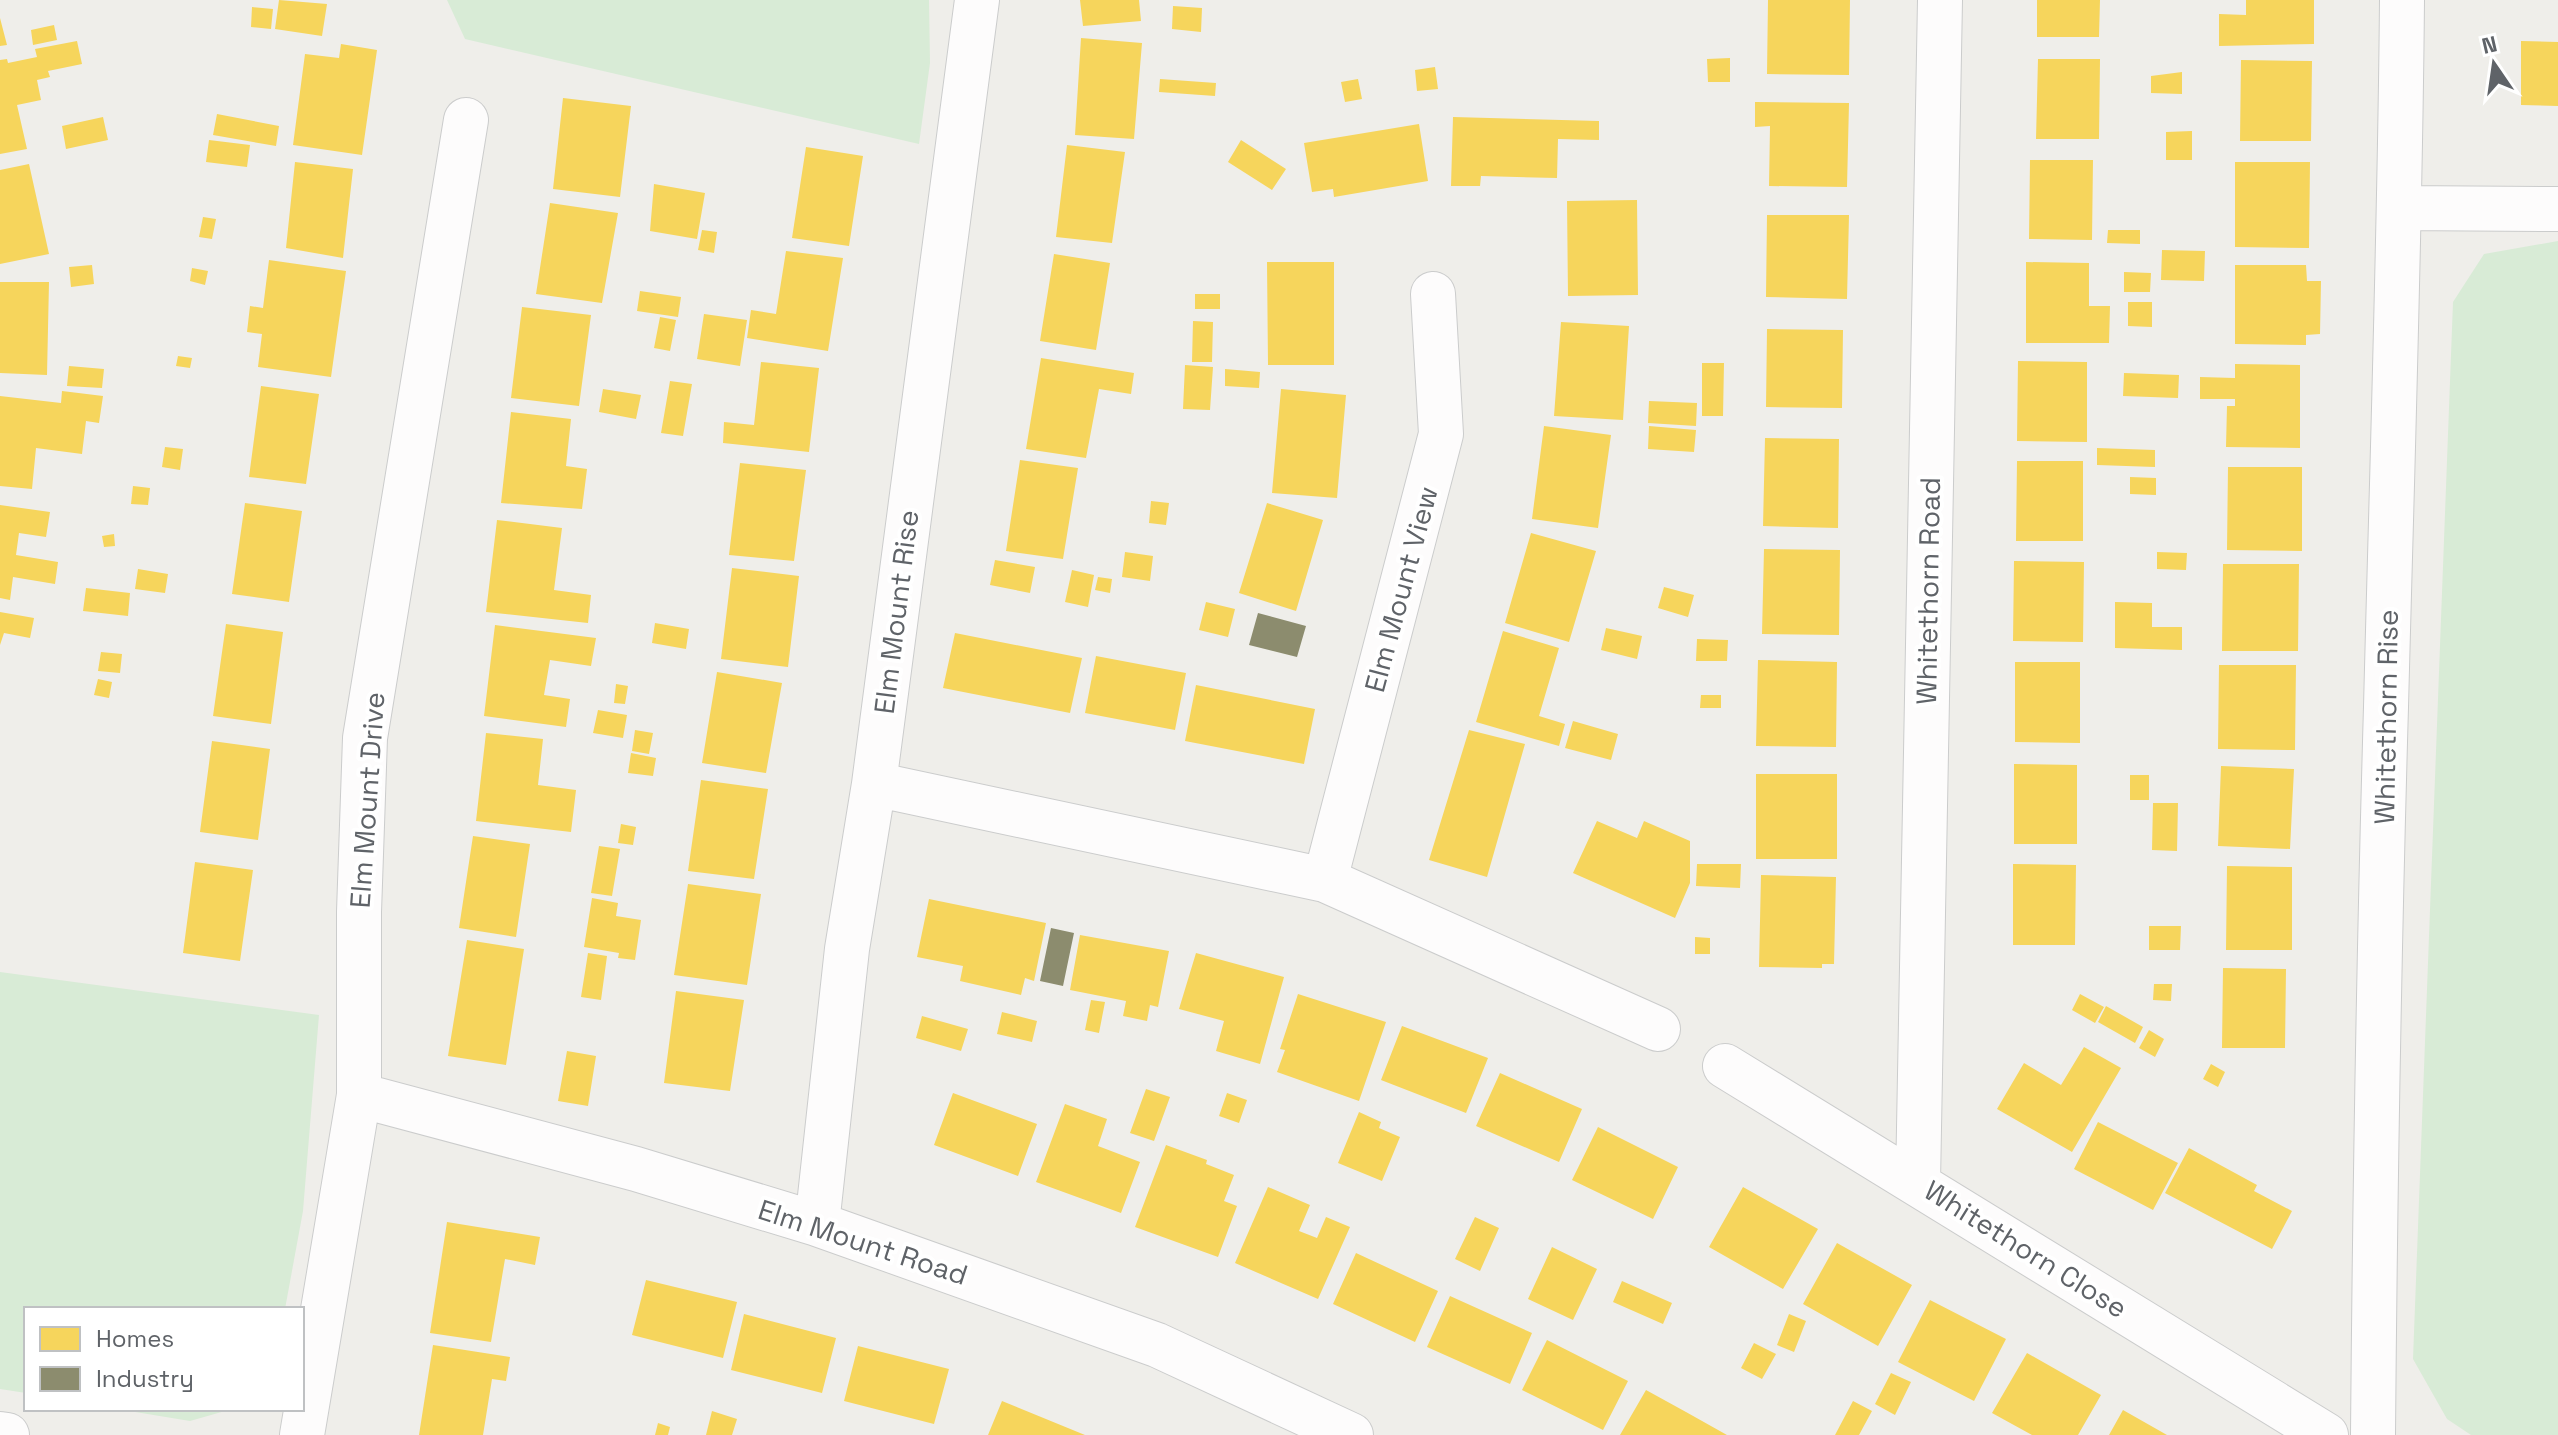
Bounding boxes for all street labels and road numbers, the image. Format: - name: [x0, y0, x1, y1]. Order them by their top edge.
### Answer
- street label: Whitethorn Road: [1908, 477, 1948, 705]
- street label: Elm Mount View: [1356, 482, 1446, 696]
- street label: Elm Mount Rise: [866, 508, 926, 716]
- street label: Whitethorn Rise: [2366, 609, 2406, 825]
- street label: Elm Mount Drive: [341, 691, 393, 909]
- street label: Whitethorn Close: [1918, 1172, 2134, 1326]
- street label: Elm Mount Road: [754, 1191, 972, 1293]

